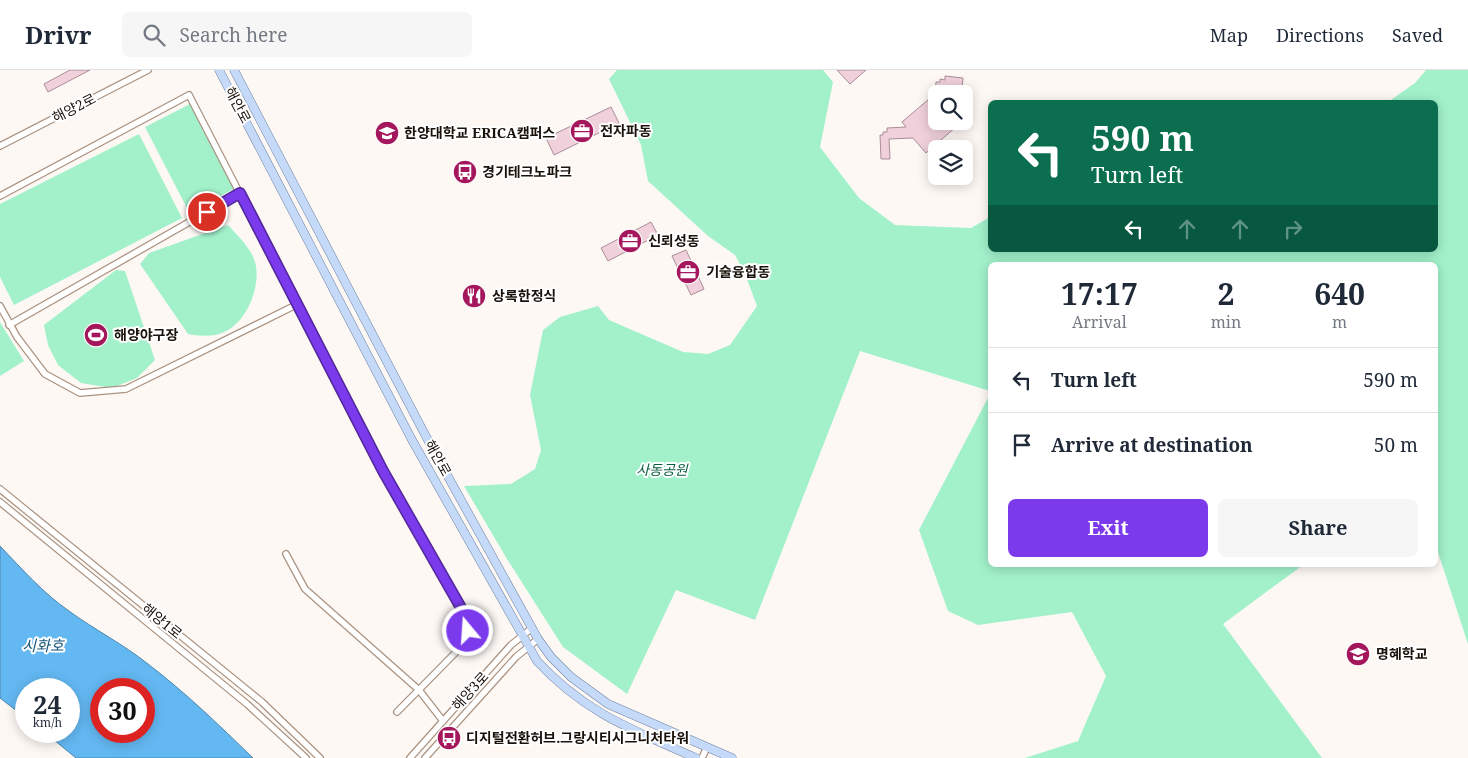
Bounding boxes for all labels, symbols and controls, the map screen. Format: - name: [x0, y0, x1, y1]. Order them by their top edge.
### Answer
- search box: [122, 12, 472, 57]
- text: Drivr: [25, 18, 92, 51]
- icon: search: [140, 21, 168, 49]
- text: Search here: [180, 22, 287, 48]
- text: Map: [1210, 23, 1248, 47]
- text: Directions: [1276, 23, 1364, 47]
- text: Saved: [1392, 23, 1443, 47]
- street label: 해안로: [221, 83, 256, 126]
- map controls: [928, 85, 973, 185]
- button: search: [928, 85, 973, 130]
- street label: 해양2로: [49, 88, 99, 127]
- text: 590 m: [1091, 114, 1194, 161]
- office icon: 전자파동: [569, 118, 595, 144]
- school or university icon: 한양대학교 ERICA캠퍼스: [374, 120, 400, 146]
- icon: left: [1008, 120, 1073, 185]
- place label: 전자파동: [600, 121, 652, 140]
- place label: 한양대학교 ERICA캠퍼스: [404, 123, 555, 142]
- button: layers: [928, 140, 973, 185]
- bus stop icon: 경기테크노파크: [452, 159, 478, 185]
- text: Turn left: [1091, 159, 1183, 189]
- place label: 경기테크노파크: [482, 162, 572, 181]
- pin: [186, 191, 228, 233]
- icon: arrive: [193, 198, 221, 226]
- icon: left: [1120, 215, 1148, 243]
- icon: ahead: [1173, 215, 1201, 243]
- icon: ahead: [1226, 215, 1254, 243]
- icon: right: [1279, 215, 1307, 243]
- office icon: 신뢰성동: [617, 228, 643, 254]
- place label: 신뢰성동: [648, 231, 700, 250]
- office icon: 기술융합동: [675, 259, 701, 285]
- place label: 기술융합동: [706, 262, 771, 281]
- text: 17:17: [1061, 273, 1138, 314]
- text: 2: [1218, 273, 1234, 314]
- text: 640: [1314, 273, 1365, 314]
- restaurant icon: 상록한정식: [461, 283, 487, 309]
- place label: 상록한정식: [492, 286, 556, 305]
- text: Arrival: [1072, 311, 1127, 333]
- text: min: [1211, 311, 1241, 333]
- text: m: [1332, 311, 1347, 333]
- sports icon: 해양야구장: [83, 322, 109, 348]
- place label: 해양야구장: [114, 325, 179, 344]
- icon: left: [1008, 366, 1036, 394]
- text: Turn left: [1051, 367, 1137, 393]
- text: 590 m: [1363, 367, 1418, 393]
- icon: arrive: [1008, 431, 1036, 459]
- text: Arrive at destination: [1051, 432, 1253, 458]
- text: 50 m: [1374, 432, 1418, 458]
- street label: 해안로: [421, 436, 456, 479]
- park label: 사동공원: [636, 460, 689, 479]
- button: Exit: [1008, 499, 1208, 557]
- button: Share: [1218, 499, 1418, 557]
- street label: 해양1로: [138, 599, 186, 643]
- position arrow: [441, 604, 493, 656]
- water label: 시화호: [22, 635, 65, 655]
- school or university icon: 명혜학교: [1345, 641, 1371, 667]
- place label: 명혜학교: [1376, 644, 1428, 663]
- street label: 해양3로: [447, 667, 492, 714]
- speed limit sign: 30: [90, 678, 155, 743]
- text: 24: [33, 687, 62, 721]
- text: km/h: [33, 714, 62, 731]
- bus stop icon: 디지털전환허브.그랑시티시그니처타워: [436, 725, 462, 751]
- place label: 디지털전환허브.그랑시티시그니처타워: [466, 728, 689, 747]

